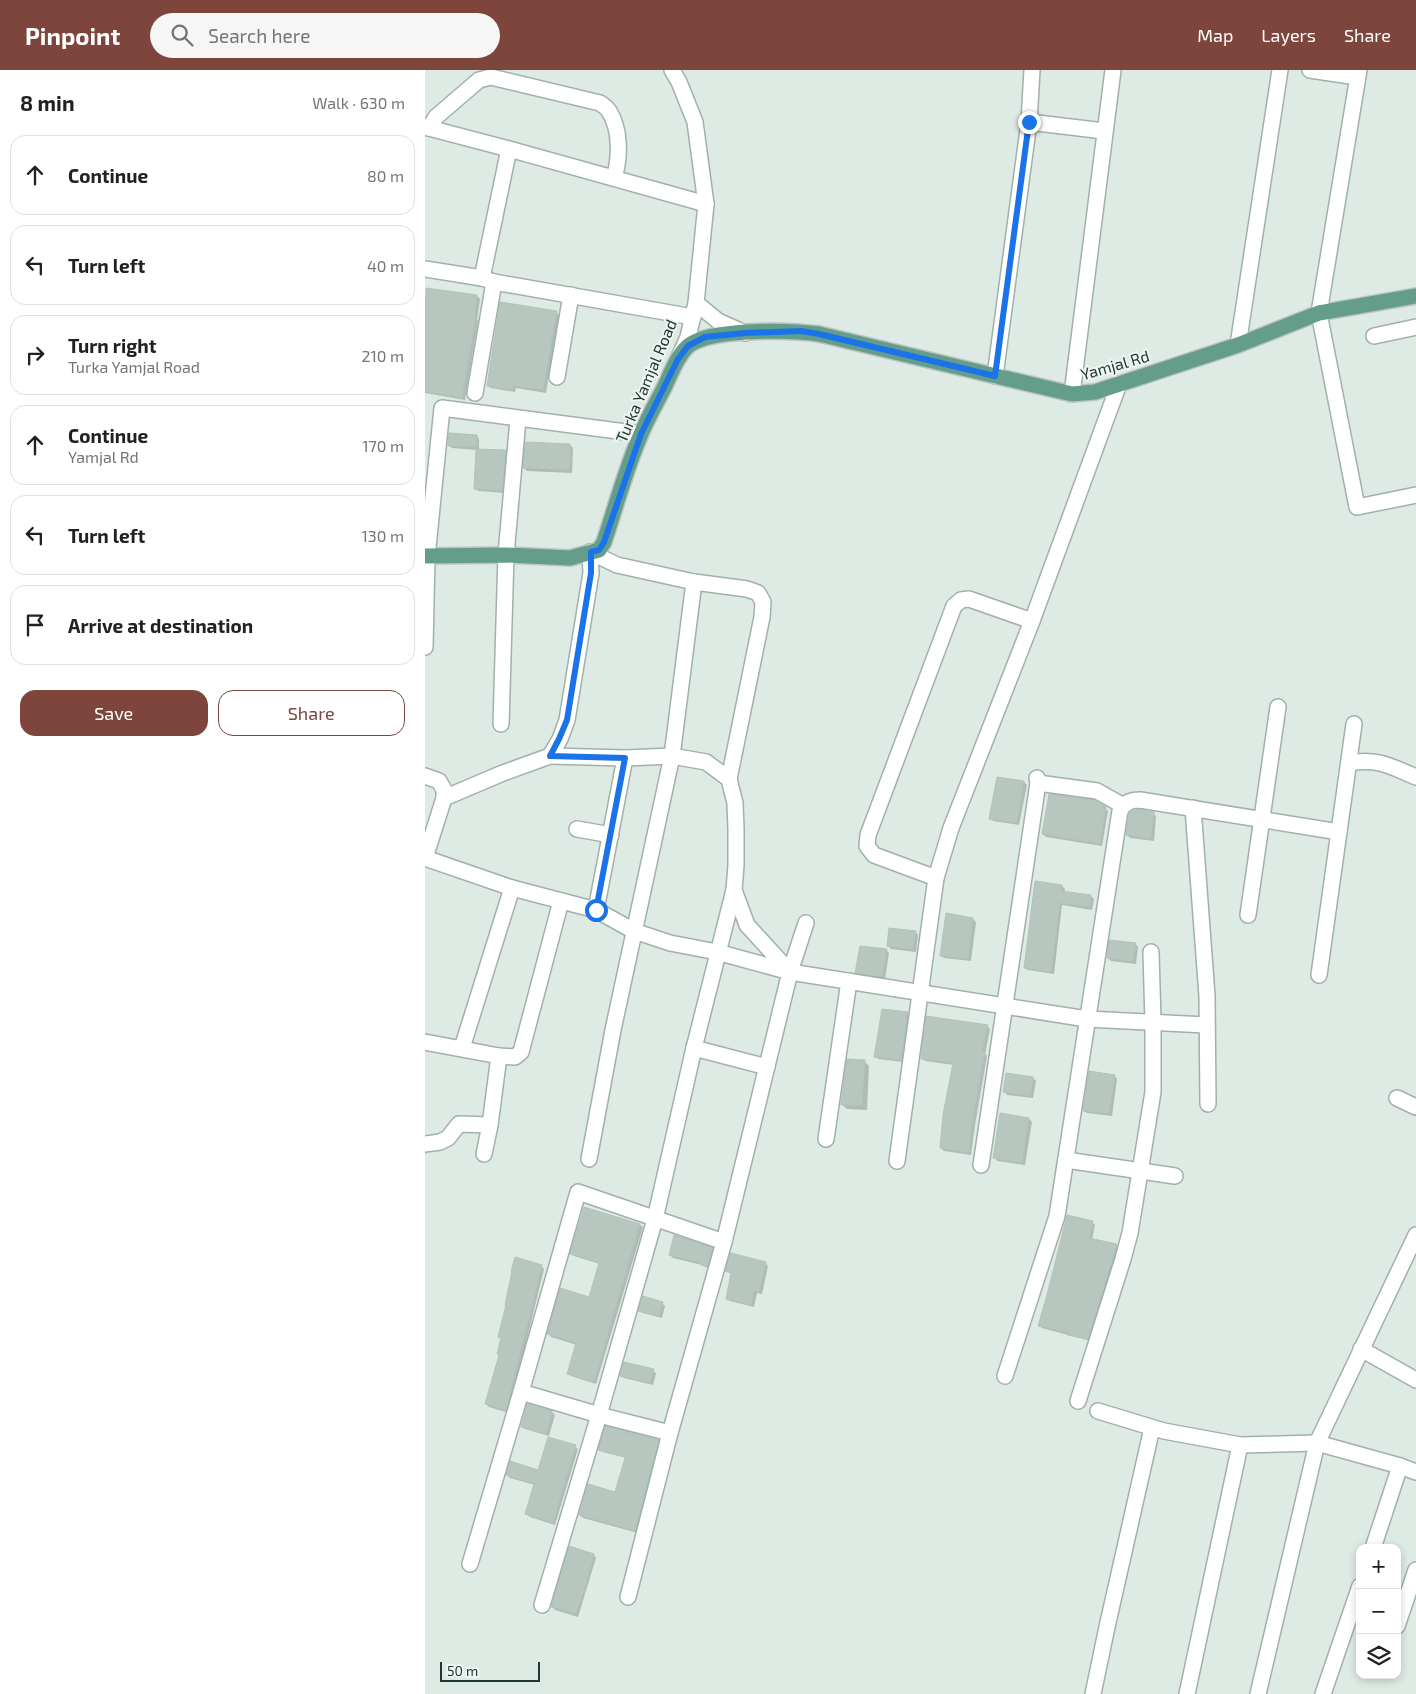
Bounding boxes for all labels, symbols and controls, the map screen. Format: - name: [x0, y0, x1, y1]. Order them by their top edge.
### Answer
- search box: [150, 13, 500, 58]
- text: Pinpoint: [25, 21, 120, 50]
- icon: search: [168, 21, 196, 49]
- text: Search here: [208, 24, 310, 47]
- text: Map: [1197, 24, 1233, 46]
- text: Layers: [1261, 24, 1316, 46]
- text: Share: [1344, 24, 1391, 46]
- text: 8 min: [20, 90, 75, 115]
- text: Walk · 630 m: [312, 93, 405, 112]
- route end: [1018, 111, 1041, 134]
- icon: ahead: [21, 161, 49, 189]
- text: Continue: [68, 164, 148, 187]
- text: 80 m: [367, 166, 404, 185]
- icon: left: [21, 251, 49, 279]
- text: Turn left: [68, 254, 145, 277]
- text: 40 m: [367, 256, 404, 275]
- street label: Turka Yamjal Road: [611, 316, 681, 446]
- text: Turn right: [68, 334, 156, 357]
- icon: right: [21, 341, 49, 369]
- text: 210 m: [361, 346, 404, 365]
- street label: Yamjal Rd: [1078, 346, 1152, 384]
- text: Turka Yamjal Road: [68, 357, 200, 376]
- text: Continue: [68, 424, 148, 447]
- icon: ahead: [21, 431, 49, 459]
- text: 170 m: [362, 436, 404, 455]
- text: Yamjal Rd: [68, 447, 139, 466]
- icon: left: [21, 521, 49, 549]
- text: Turn left: [68, 524, 145, 547]
- text: 130 m: [362, 526, 404, 545]
- icon: arrive: [21, 611, 49, 639]
- text: Arrive at destination: [68, 614, 253, 637]
- button: Save: [20, 690, 208, 736]
- button: Share: [218, 690, 405, 736]
- route start: [585, 899, 608, 922]
- map controls: [1356, 1544, 1401, 1679]
- button: +: [1356, 1544, 1401, 1589]
- button: −: [1356, 1589, 1401, 1634]
- button: layers: [1356, 1634, 1401, 1679]
- scale bar: [440, 1659, 540, 1682]
- text: 50 m: [447, 1662, 478, 1679]

